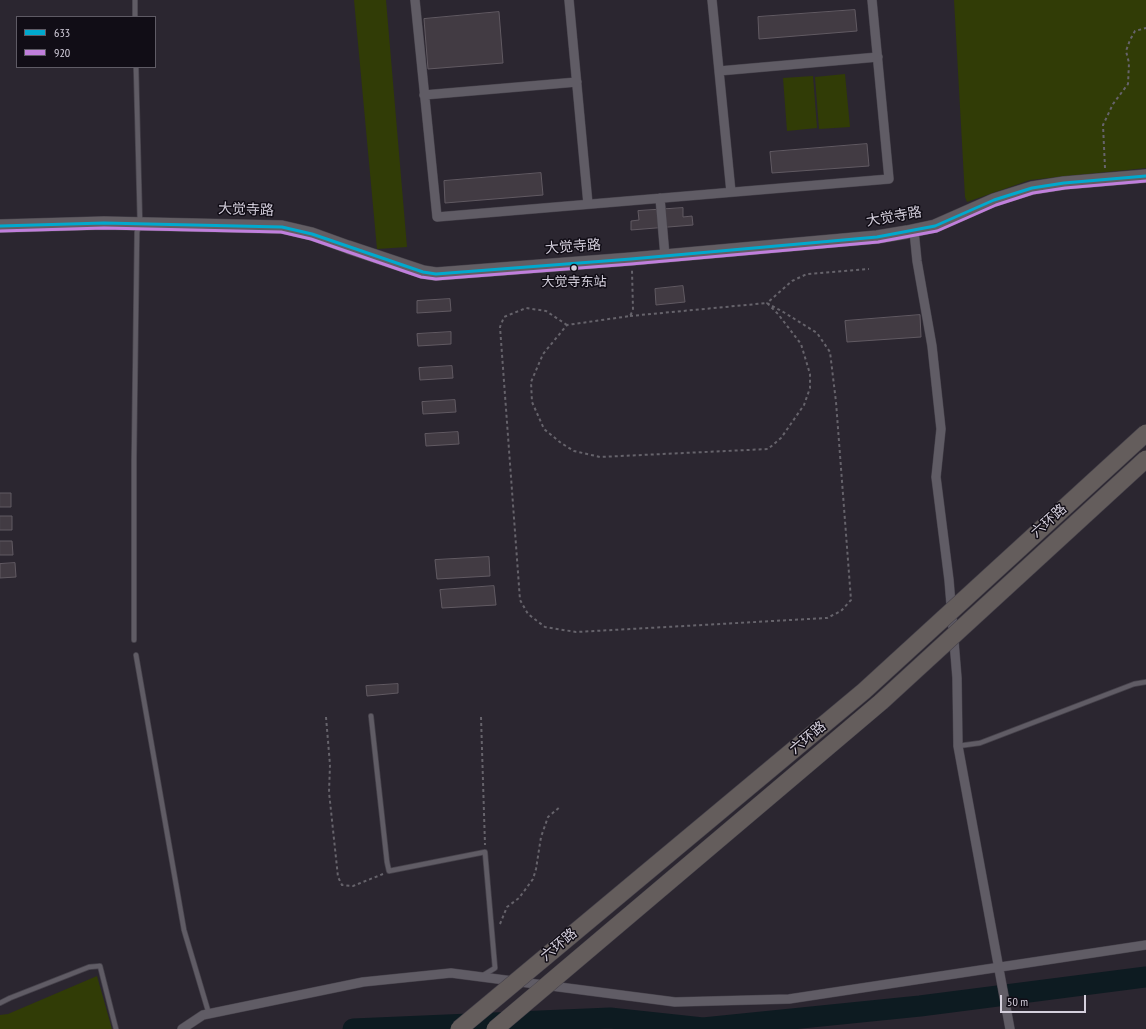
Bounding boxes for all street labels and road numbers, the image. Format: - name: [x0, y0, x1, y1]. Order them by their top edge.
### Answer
- street label: 大觉寺路: [218, 201, 274, 219]
- street label: 大觉寺路: [865, 204, 923, 230]
- street label: 大觉寺路: [544, 237, 602, 257]
- street label: 六环路: [1028, 501, 1070, 541]
- street label: 六环路: [787, 718, 829, 758]
- street label: 六环路: [538, 925, 580, 965]

